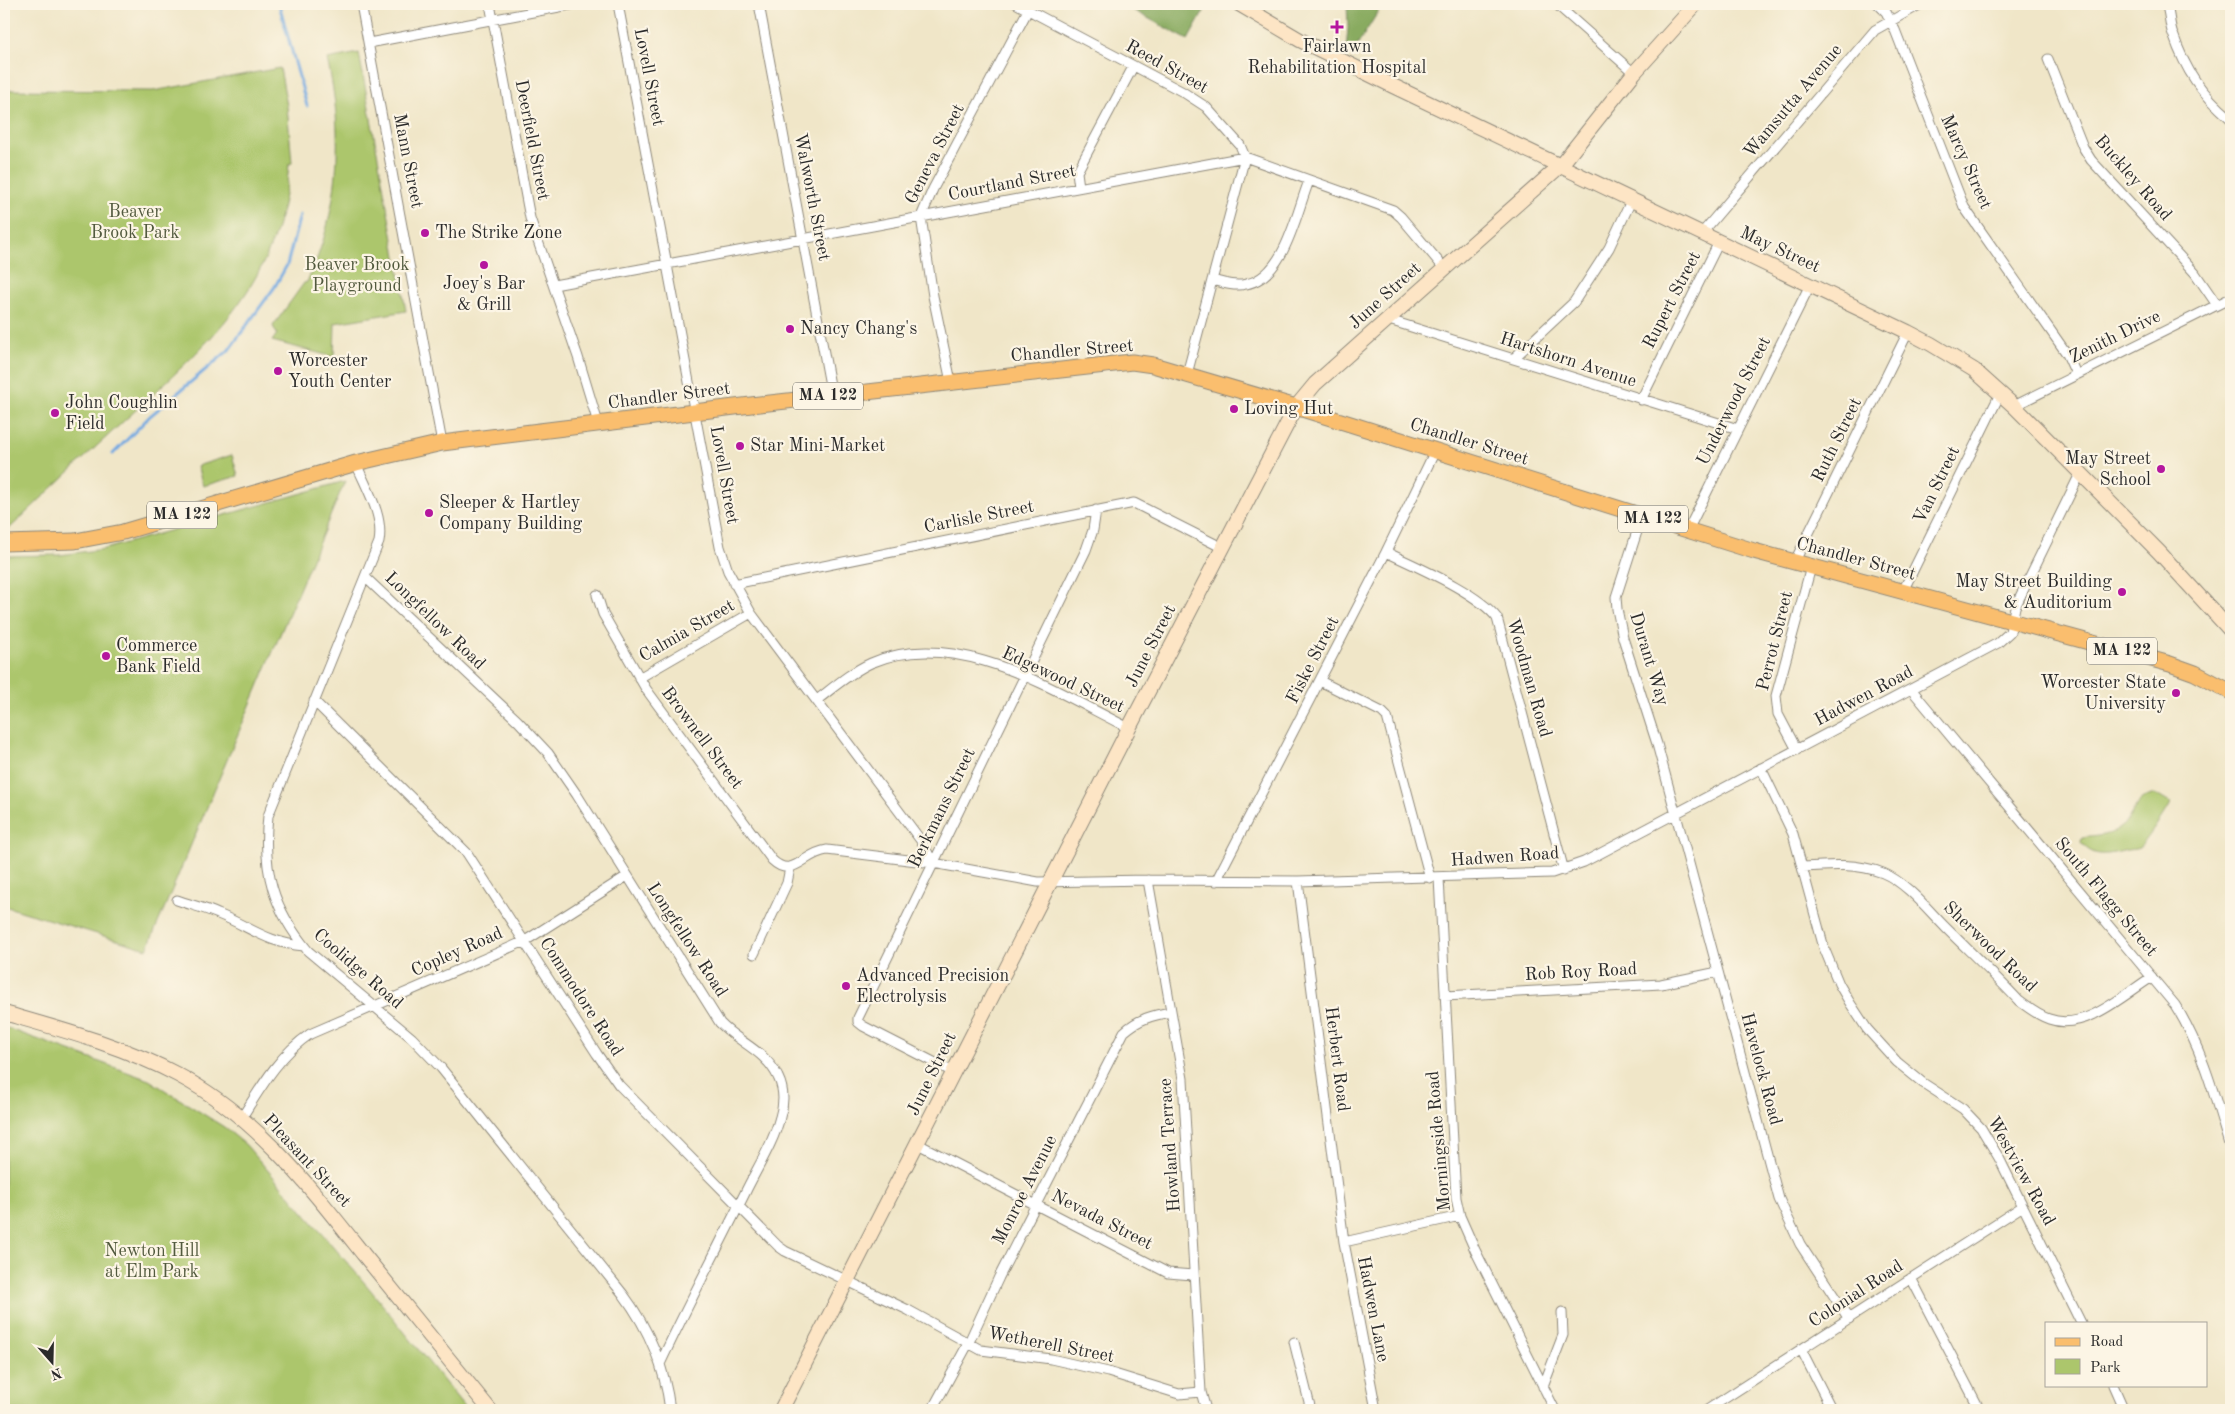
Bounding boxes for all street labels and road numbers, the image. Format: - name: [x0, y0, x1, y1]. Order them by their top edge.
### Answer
- street label: Lovell Street: [631, 26, 667, 128]
- street label: Reed Street: [1123, 37, 1211, 97]
- street label: Wamsutta Avenue: [1740, 41, 1846, 161]
- street label: Deerfield Street: [511, 78, 553, 202]
- street label: Geneva Street: [902, 101, 968, 207]
- street label: Mann Street: [390, 112, 426, 210]
- street label: Marcy Street: [1937, 112, 1995, 212]
- street label: Walworth Street: [791, 132, 833, 262]
- street label: Buckley Road: [2091, 132, 2175, 224]
- street label: Courtland Street: [947, 162, 1077, 204]
- street label: May Street: [1737, 224, 1823, 276]
- street label: Rupert Street: [1640, 248, 1704, 352]
- street label: June Street: [1346, 259, 1424, 333]
- street label: Zenith Drive: [2067, 307, 2163, 367]
- street label: Hartshorn Avenue: [1497, 329, 1639, 391]
- street label: Underwood Street: [1694, 334, 1774, 468]
- street label: Chandler Street: [1010, 337, 1134, 365]
- street label: Chandler Street: [607, 380, 731, 412]
- road number: MA 122: [793, 382, 863, 410]
- street label: Ruth Street: [1809, 395, 1865, 485]
- street label: Chandler Street: [1407, 415, 1531, 469]
- street label: Lovell Street: [706, 424, 742, 526]
- street label: Van Street: [1911, 443, 1963, 527]
- street label: Carlisle Street: [922, 498, 1036, 536]
- road number: MA 122: [147, 502, 217, 528]
- road number: MA 122: [1618, 506, 1688, 532]
- street label: Chandler Street: [1794, 534, 1918, 584]
- street label: Longfellow Road: [381, 569, 489, 673]
- street label: Perrot Street: [1754, 589, 1796, 693]
- street label: Calmia Street: [636, 597, 738, 665]
- street label: June Street: [1123, 602, 1179, 690]
- street label: Durant Way: [1626, 610, 1672, 708]
- street label: Fiske Street: [1283, 613, 1343, 707]
- street label: Woodman Road: [1503, 616, 1555, 740]
- road number: MA 122: [2087, 637, 2157, 664]
- street label: Edgewood Street: [999, 644, 1127, 716]
- street label: Hadwen Road: [1812, 663, 1916, 729]
- street label: Brownell Street: [658, 684, 746, 792]
- street label: Berkmans Street: [905, 745, 979, 871]
- street label: South Flagg Street: [2051, 834, 2161, 960]
- street label: Hadwen Road: [1450, 844, 1560, 870]
- street label: Longfellow Road: [643, 880, 731, 1000]
- street label: Sherwood Road: [1940, 898, 2040, 996]
- street label: Copley Road: [409, 924, 505, 980]
- street label: Coolidge Road: [310, 925, 406, 1013]
- street label: Commodore Road: [536, 934, 626, 1060]
- street label: Rob Roy Road: [1524, 960, 1638, 984]
- street label: Herbert Road: [1322, 1005, 1352, 1113]
- street label: Havelock Road: [1737, 1011, 1785, 1127]
- street label: June Street: [904, 1030, 960, 1118]
- street label: Morningside Road: [1424, 1070, 1454, 1212]
- street label: Howland Terrace: [1156, 1077, 1184, 1213]
- street label: Pleasant Street: [260, 1111, 354, 1211]
- street label: Westview Road: [1984, 1113, 2058, 1229]
- street label: Monroe Avenue: [990, 1132, 1060, 1248]
- street label: Nevada Street: [1048, 1187, 1156, 1253]
- street label: Hadwen Lane: [1354, 1254, 1392, 1364]
- street label: Colonial Road: [1806, 1257, 1906, 1331]
- street label: Wetherell Street: [986, 1324, 1116, 1366]

